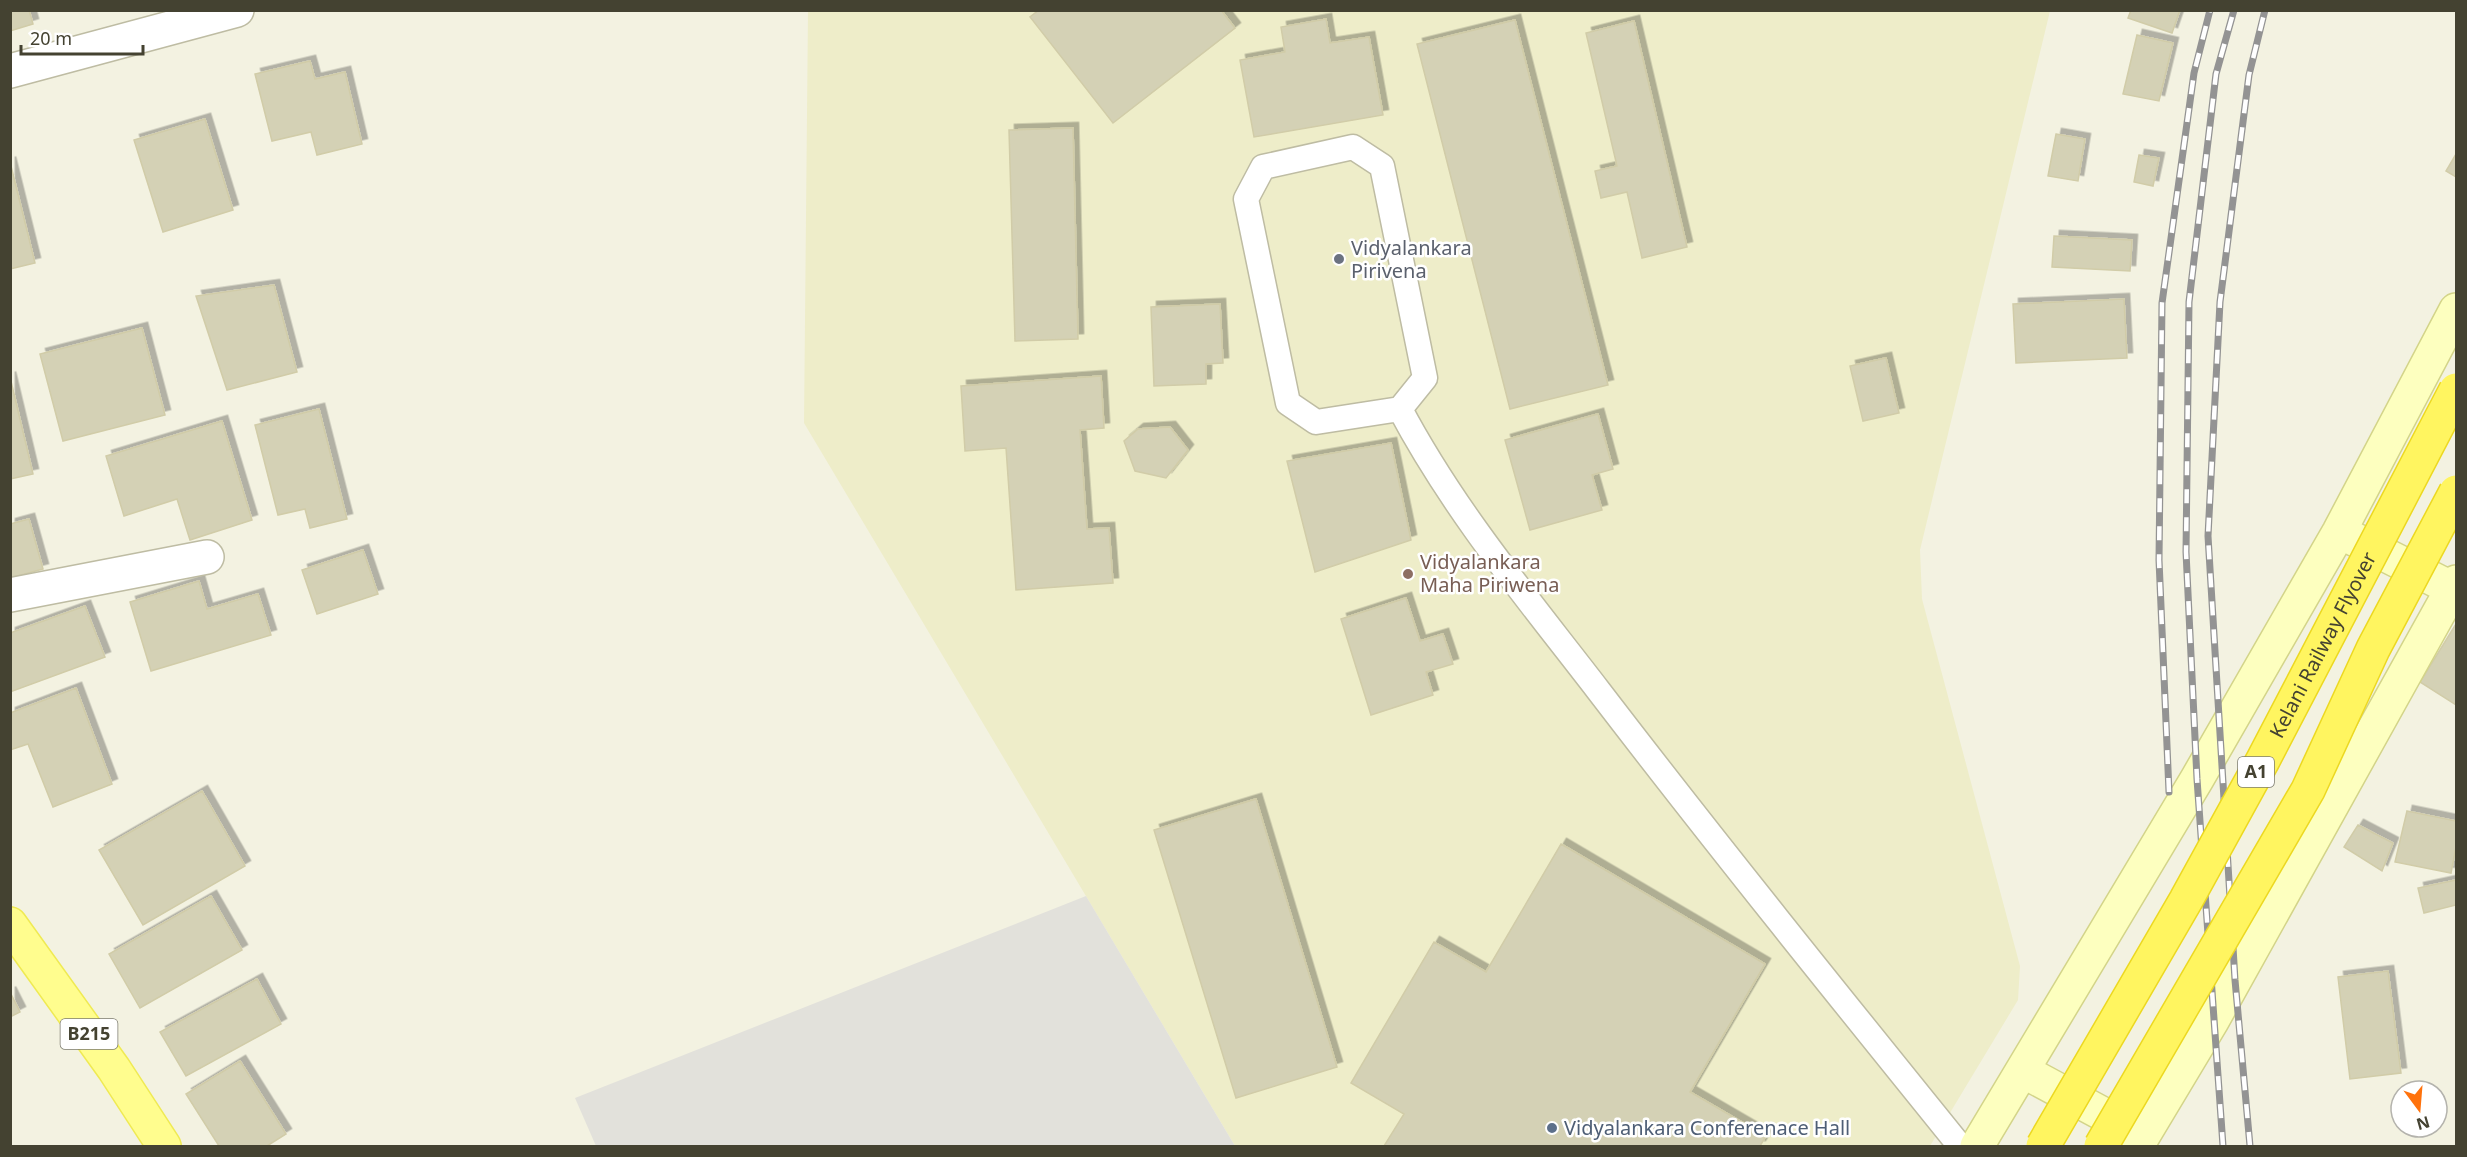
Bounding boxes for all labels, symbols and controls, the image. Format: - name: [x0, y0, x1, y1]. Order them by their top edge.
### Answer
- scale bar: [21, 18, 142, 56]
- text: 20 m: [30, 26, 72, 50]
- place label: Vidyalankara Pirivena: [1351, 234, 1472, 284]
- marker: Vidyalankara Pirivena: [1332, 252, 1346, 266]
- street label: Kelani Railway Flyover: [2263, 547, 2382, 743]
- place label: Vidyalankara Maha Piriwena: [1420, 548, 1559, 598]
- marker: Vidyalankara Maha Piriwena: [1401, 567, 1415, 581]
- road number: A1: [2238, 757, 2274, 787]
- road number: B215: [60, 1019, 118, 1049]
- north arrow: [2389, 1079, 2449, 1139]
- text: N: [2414, 1111, 2432, 1136]
- place label: Vidyalankara Conferenace Hall: [1564, 1114, 1850, 1141]
- marker: Vidyalankara Conferenace Hall: [1545, 1121, 1559, 1135]

